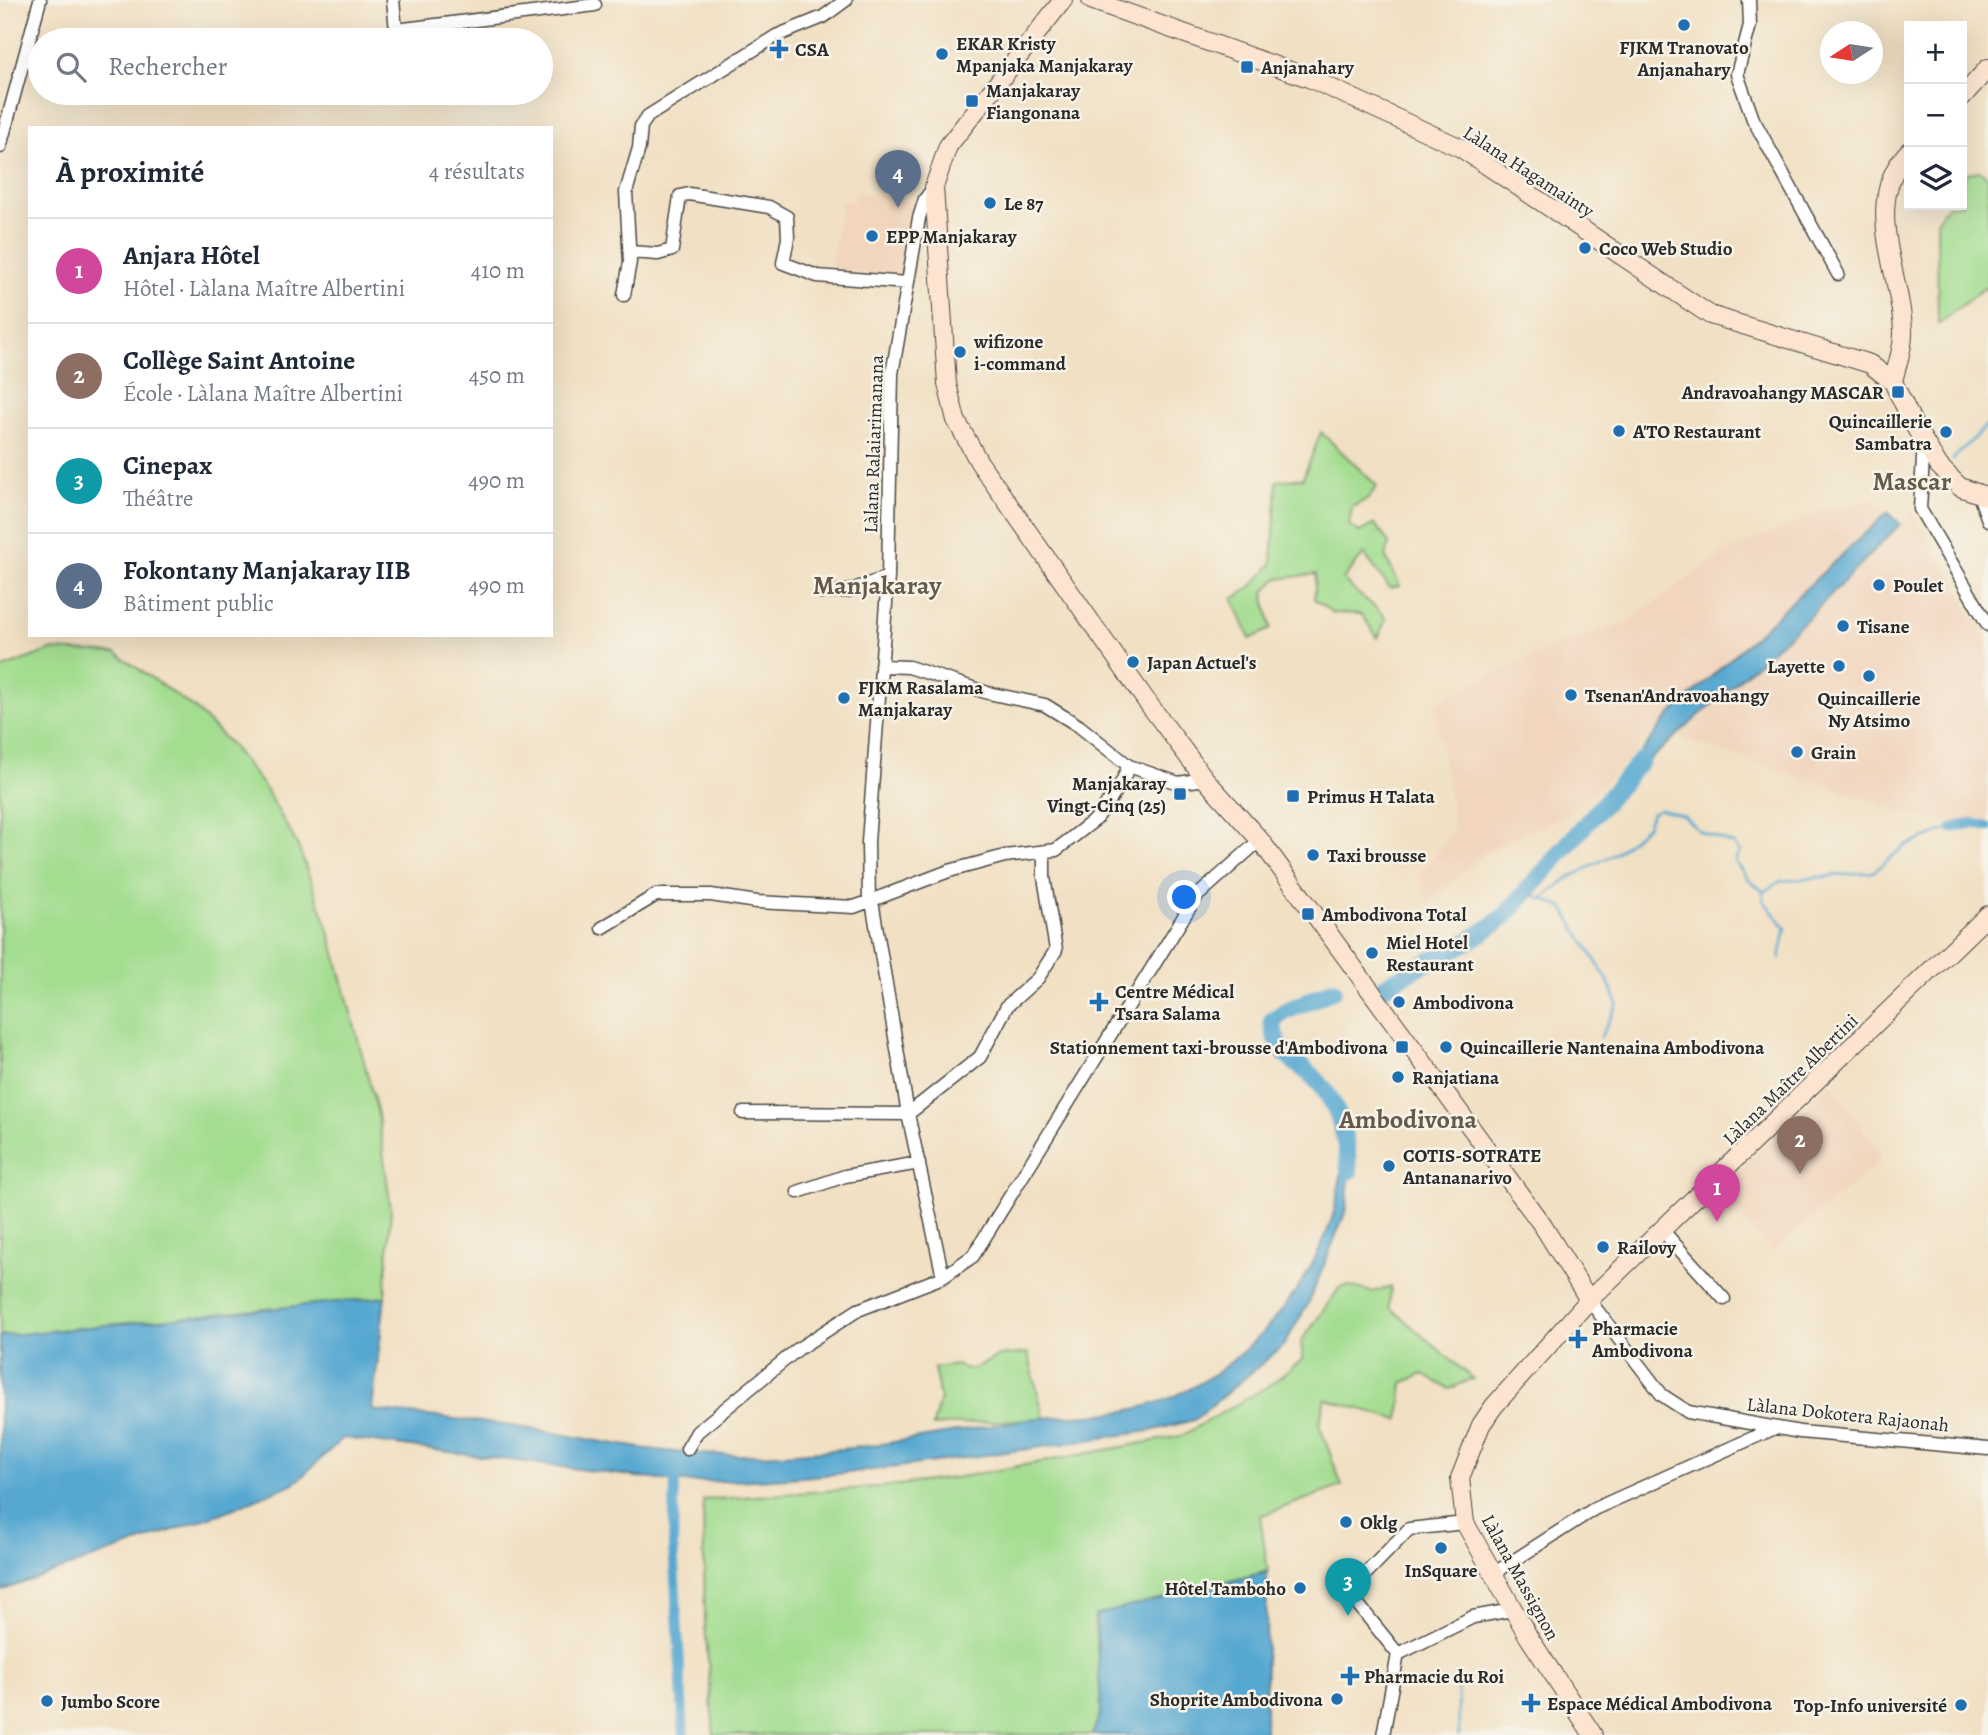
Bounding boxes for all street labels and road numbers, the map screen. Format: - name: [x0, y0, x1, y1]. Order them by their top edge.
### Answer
- street label: Làlana Hagamainty: [1458, 120, 1599, 224]
- street label: Làlana Ralaiarimanana: [858, 354, 890, 534]
- street label: Làlana Maître Albertini: [1717, 1008, 1864, 1151]
- street label: Làlana Dokotera Rajaonah: [1745, 1391, 1950, 1439]
- street label: Làlana Massignon: [1475, 1510, 1565, 1645]

